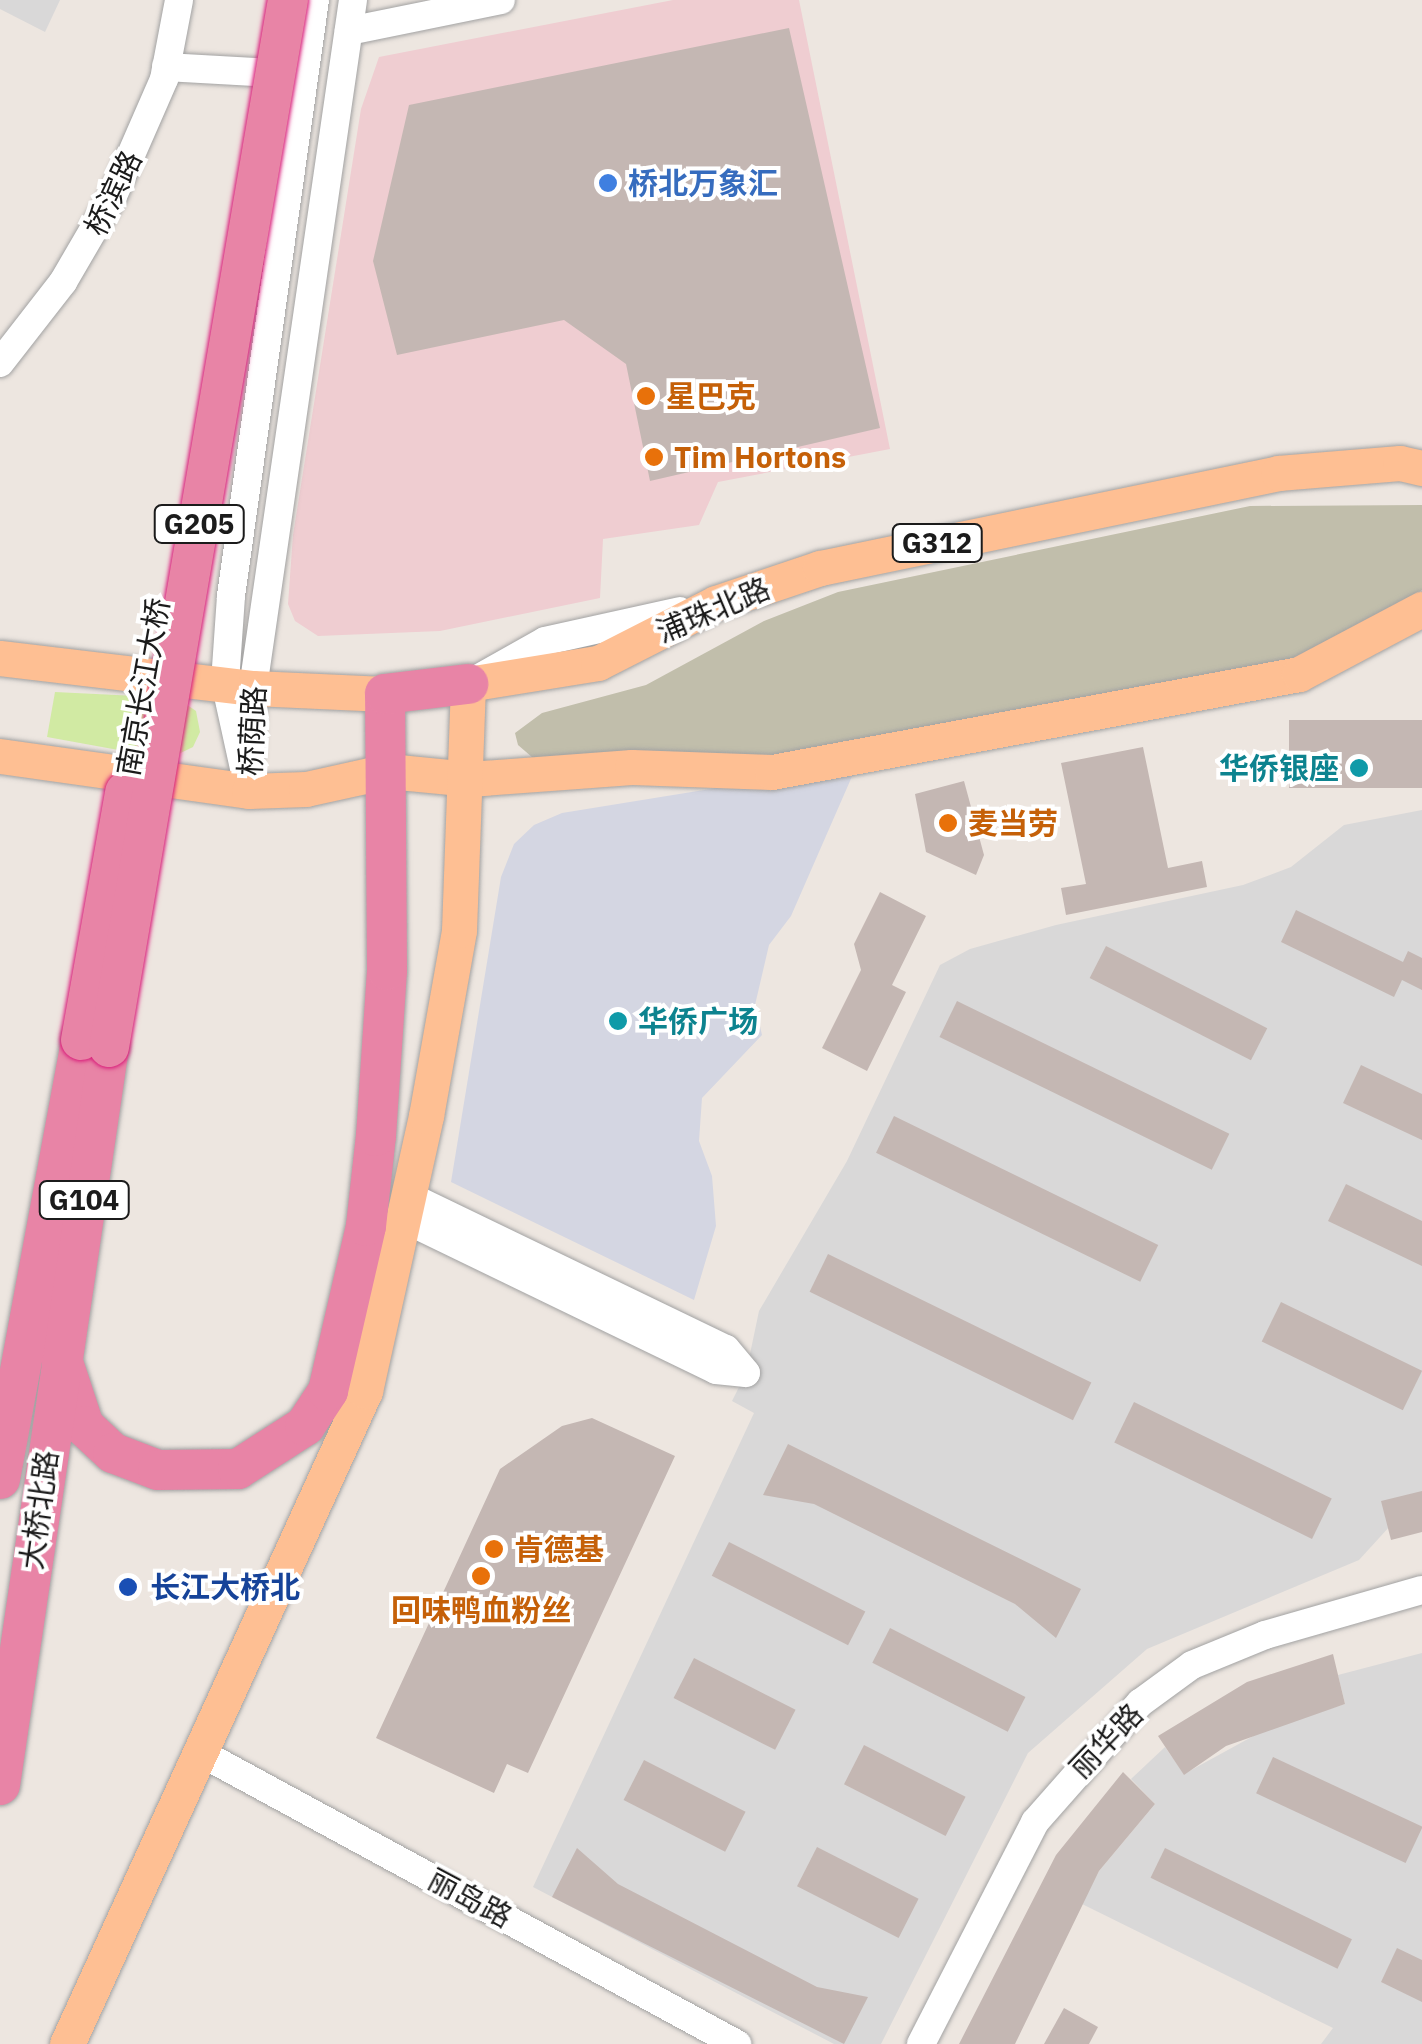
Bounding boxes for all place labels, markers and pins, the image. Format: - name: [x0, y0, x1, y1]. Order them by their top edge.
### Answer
- place label: 桥北万象汇: [628, 165, 778, 201]
- marker: 桥北万象汇: [597, 172, 619, 194]
- place label: 星巴克: [666, 378, 756, 414]
- marker: 星巴克: [635, 385, 657, 407]
- place label: Tim Hortons: [674, 439, 846, 475]
- marker: Tim Hortons: [643, 446, 665, 468]
- place label: 华侨银座: [1219, 750, 1339, 786]
- marker: 华侨银座: [1348, 757, 1370, 779]
- place label: 麦当劳: [968, 805, 1058, 841]
- marker: 麦当劳: [937, 812, 959, 834]
- place label: 华侨广场: [638, 1003, 758, 1039]
- marker: 华侨广场: [607, 1010, 629, 1032]
- place label: 肯德基: [514, 1531, 604, 1567]
- marker: 肯德基: [483, 1538, 505, 1560]
- marker: 回味鸭血粉丝: [470, 1565, 492, 1587]
- place label: 长江大桥北: [150, 1569, 300, 1605]
- marker: 长江大桥北: [115, 1574, 141, 1600]
- place label: 回味鸭血粉丝: [391, 1592, 571, 1628]

